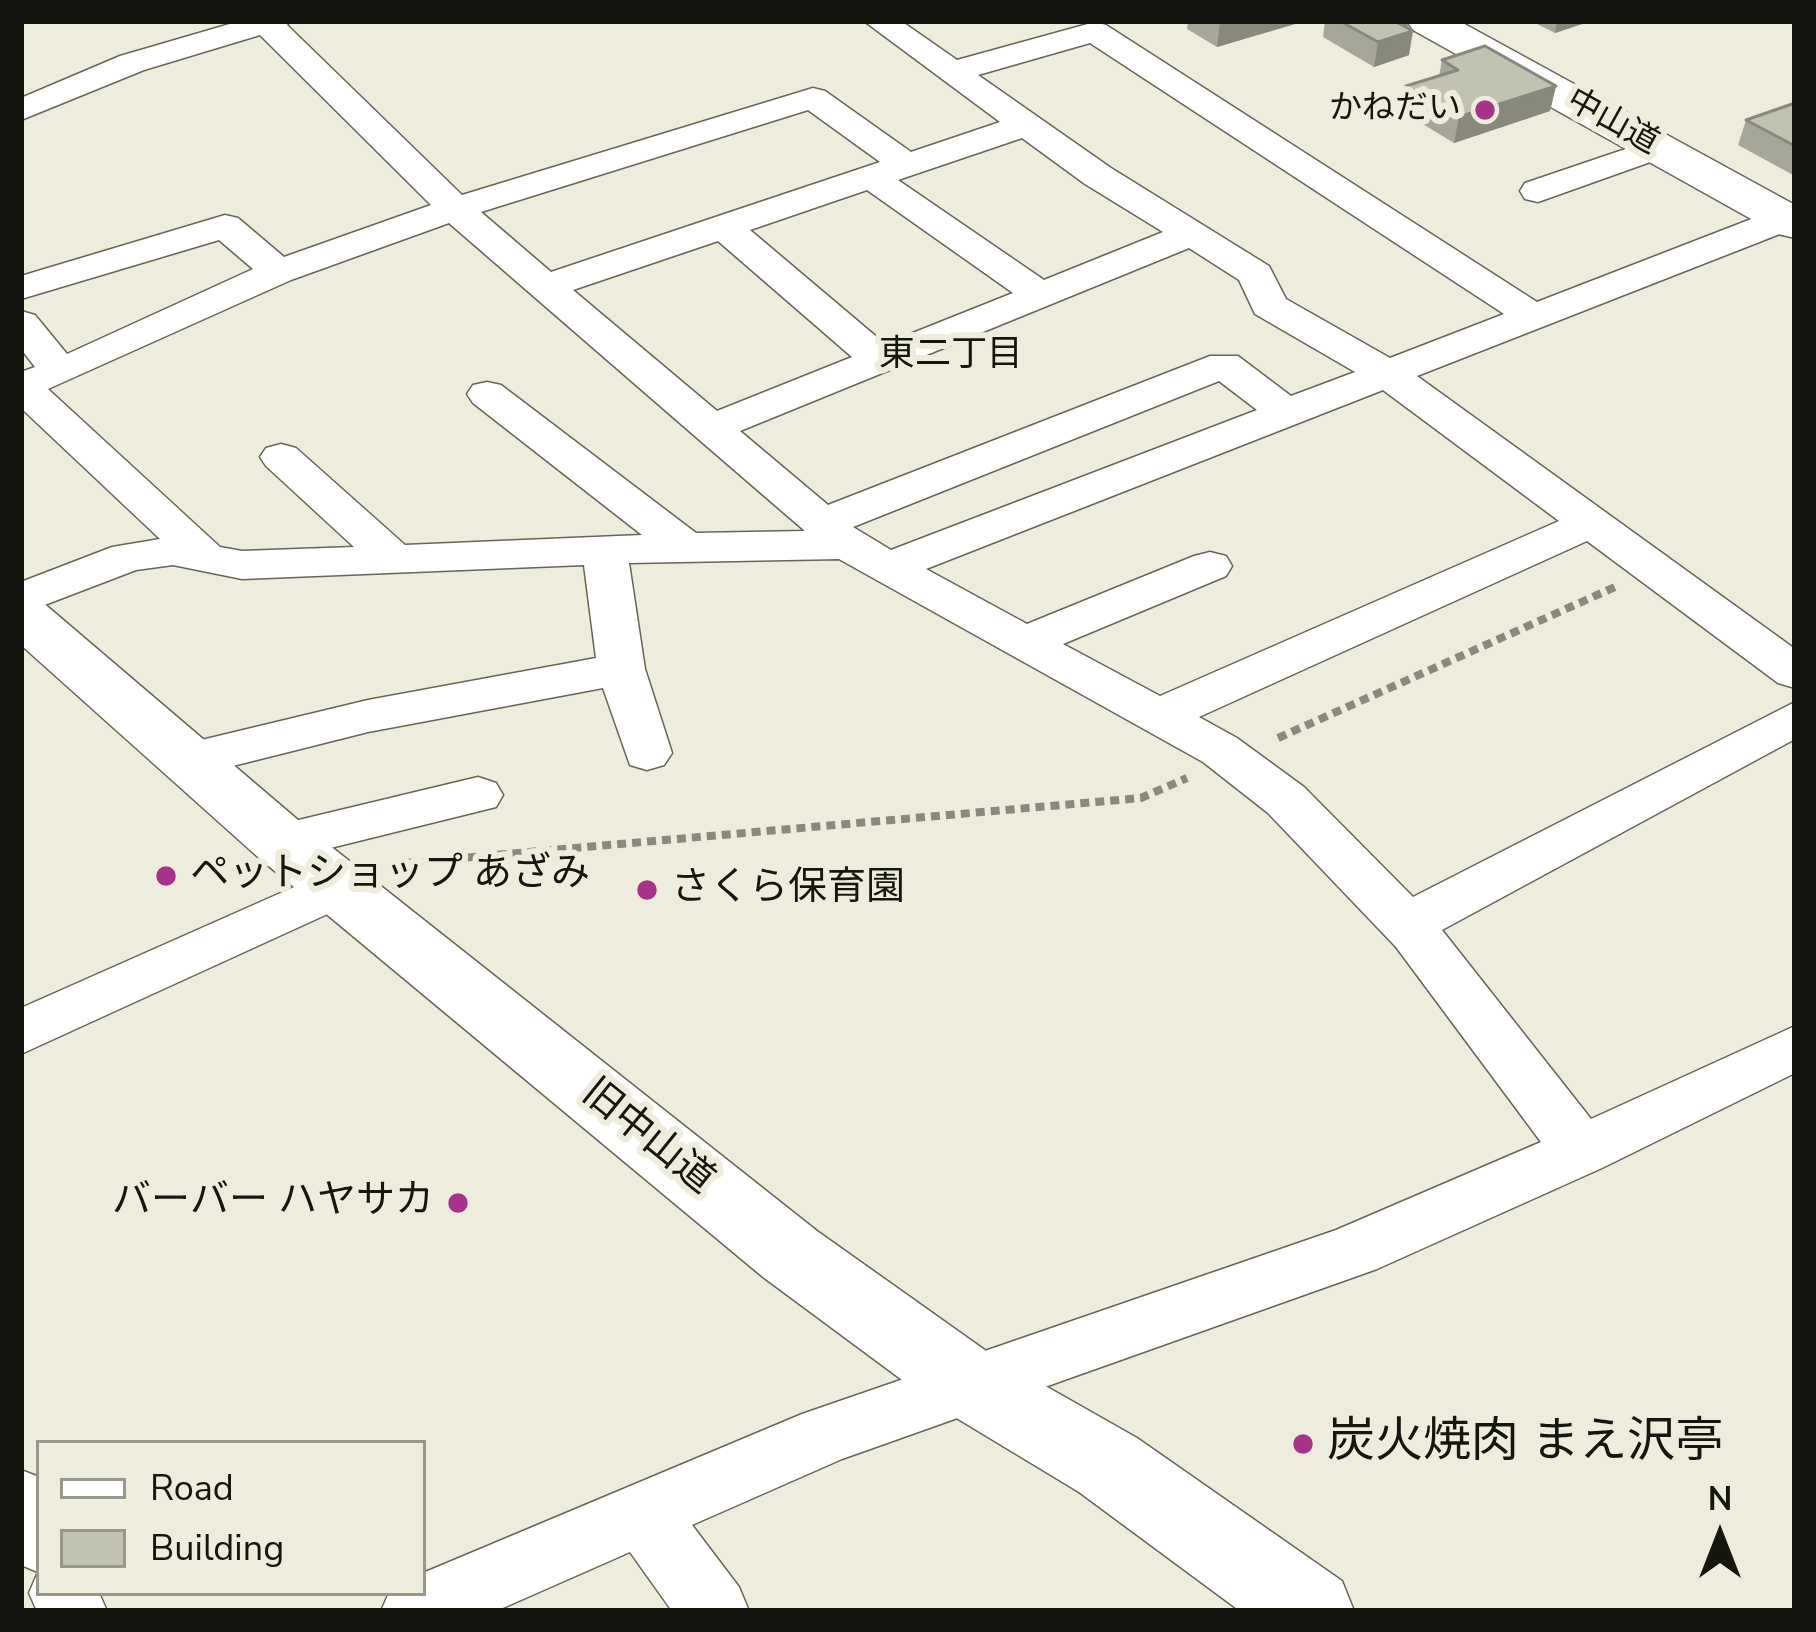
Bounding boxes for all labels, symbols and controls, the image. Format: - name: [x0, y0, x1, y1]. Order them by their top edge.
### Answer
- street label: 中山道: [1559, 82, 1665, 164]
- place label: かねだい: [1329, 90, 1461, 130]
- marker: かねだい: [1472, 97, 1498, 123]
- district label: 東二丁目: [879, 334, 1023, 378]
- place label: ペットショップ あざみ: [190, 853, 590, 899]
- marker: ペットショップ あざみ: [153, 863, 179, 889]
- place label: さくら保育園: [671, 867, 905, 913]
- marker: さくら保育園: [634, 877, 660, 903]
- street label: 旧中山道: [572, 1071, 722, 1205]
- place label: バーバー ハヤサカ: [112, 1180, 434, 1226]
- marker: バーバー ハヤサカ: [445, 1190, 471, 1216]
- place label: 炭火焼肉 まえ沢亭: [1327, 1415, 1723, 1473]
- marker: 炭火焼肉 まえ沢亭: [1290, 1431, 1316, 1457]
- legend: [36, 1440, 426, 1596]
- text: Road: [150, 1464, 234, 1513]
- north arrow: [1660, 1476, 1780, 1596]
- text: N: [1708, 1477, 1732, 1522]
- text: Building: [150, 1524, 284, 1573]

